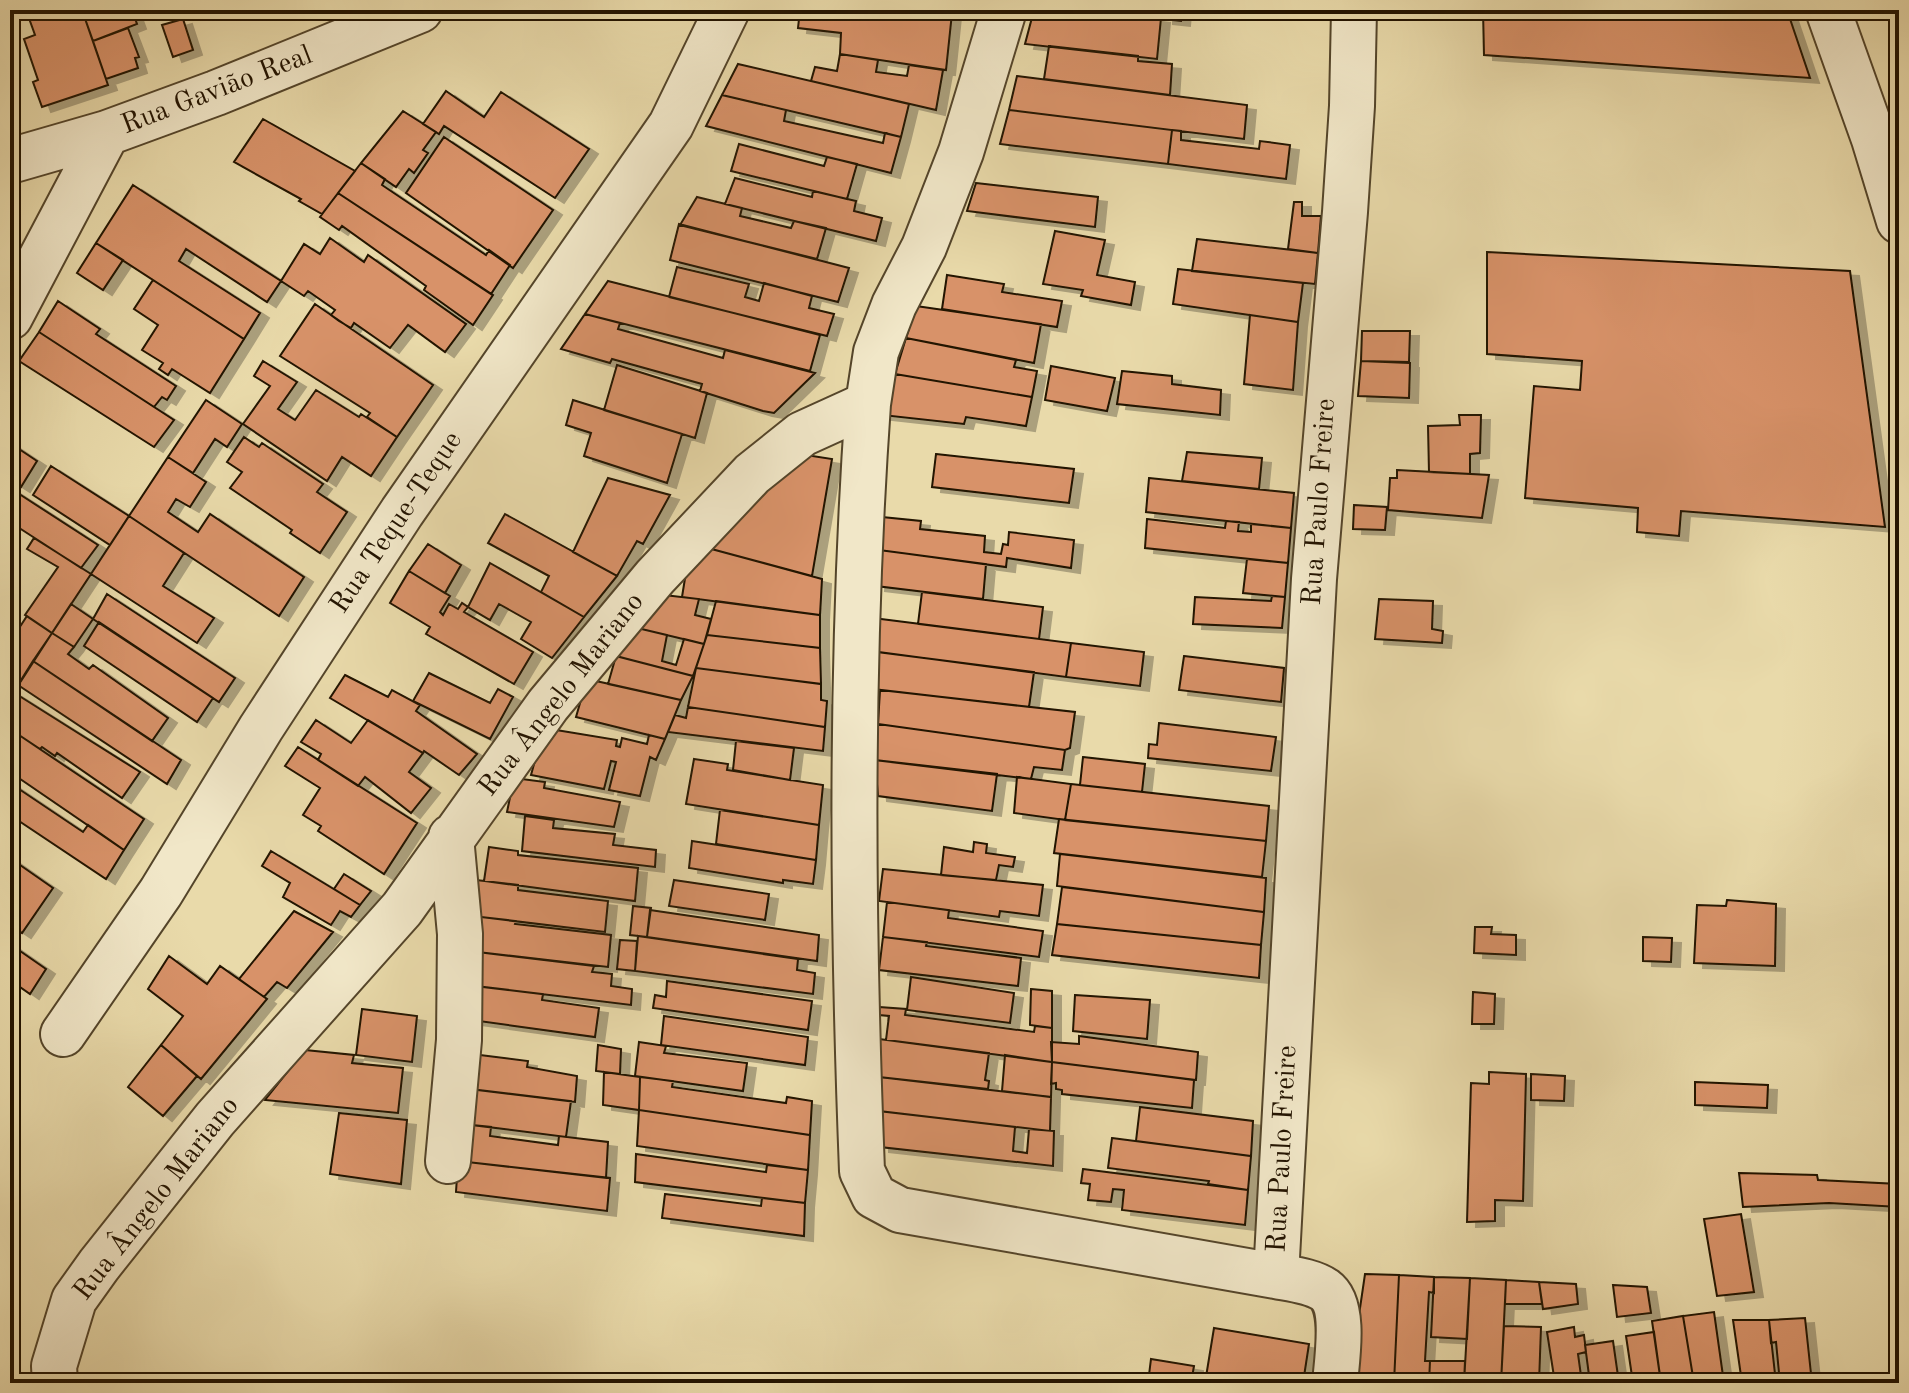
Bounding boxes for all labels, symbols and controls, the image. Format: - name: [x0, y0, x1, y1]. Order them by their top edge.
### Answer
- street label: Rua Gavião Real: [118, 42, 316, 140]
- street label: Rua Paulo Freire: [1299, 397, 1341, 607]
- street label: Rua Teque-Teque: [326, 427, 468, 619]
- street label: Rua Ângelo Mariano: [470, 585, 650, 802]
- street label: Rua Paulo Freire: [1264, 1045, 1302, 1253]
- street label: Rua Ângelo Mariano: [65, 1089, 245, 1306]

